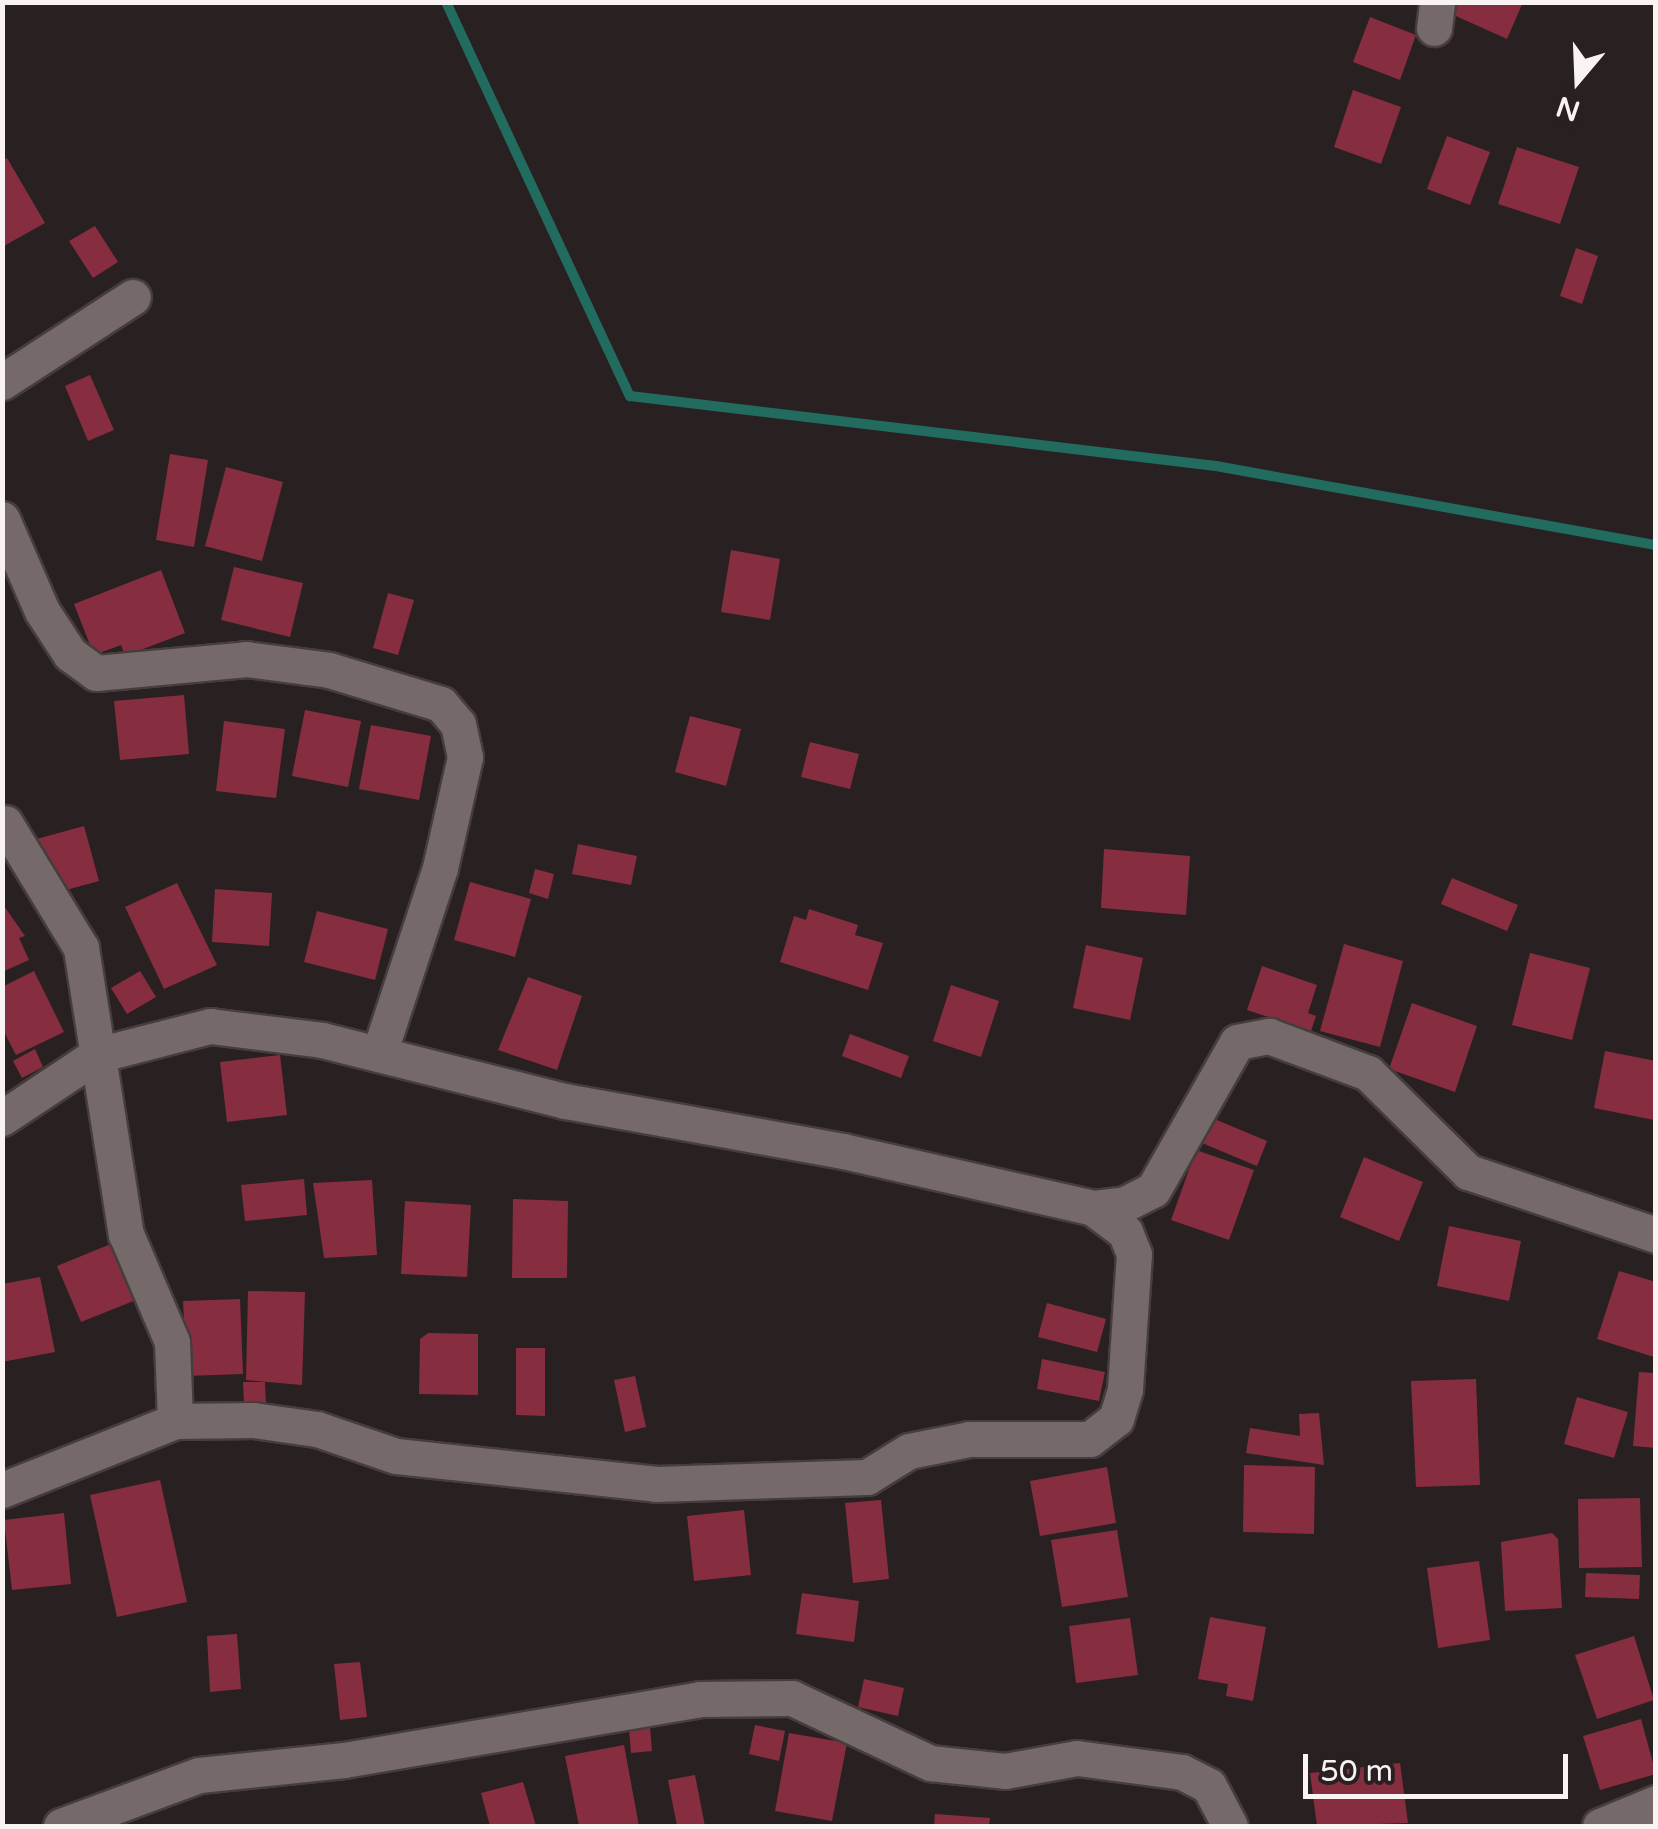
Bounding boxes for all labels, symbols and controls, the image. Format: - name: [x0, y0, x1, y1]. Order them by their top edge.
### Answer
- north arrow: [1528, 30, 1628, 130]
- text: N: [1552, 89, 1584, 128]
- scale bar: [1308, 1734, 1573, 1796]
- text: 50 m: [1320, 1753, 1393, 1790]

